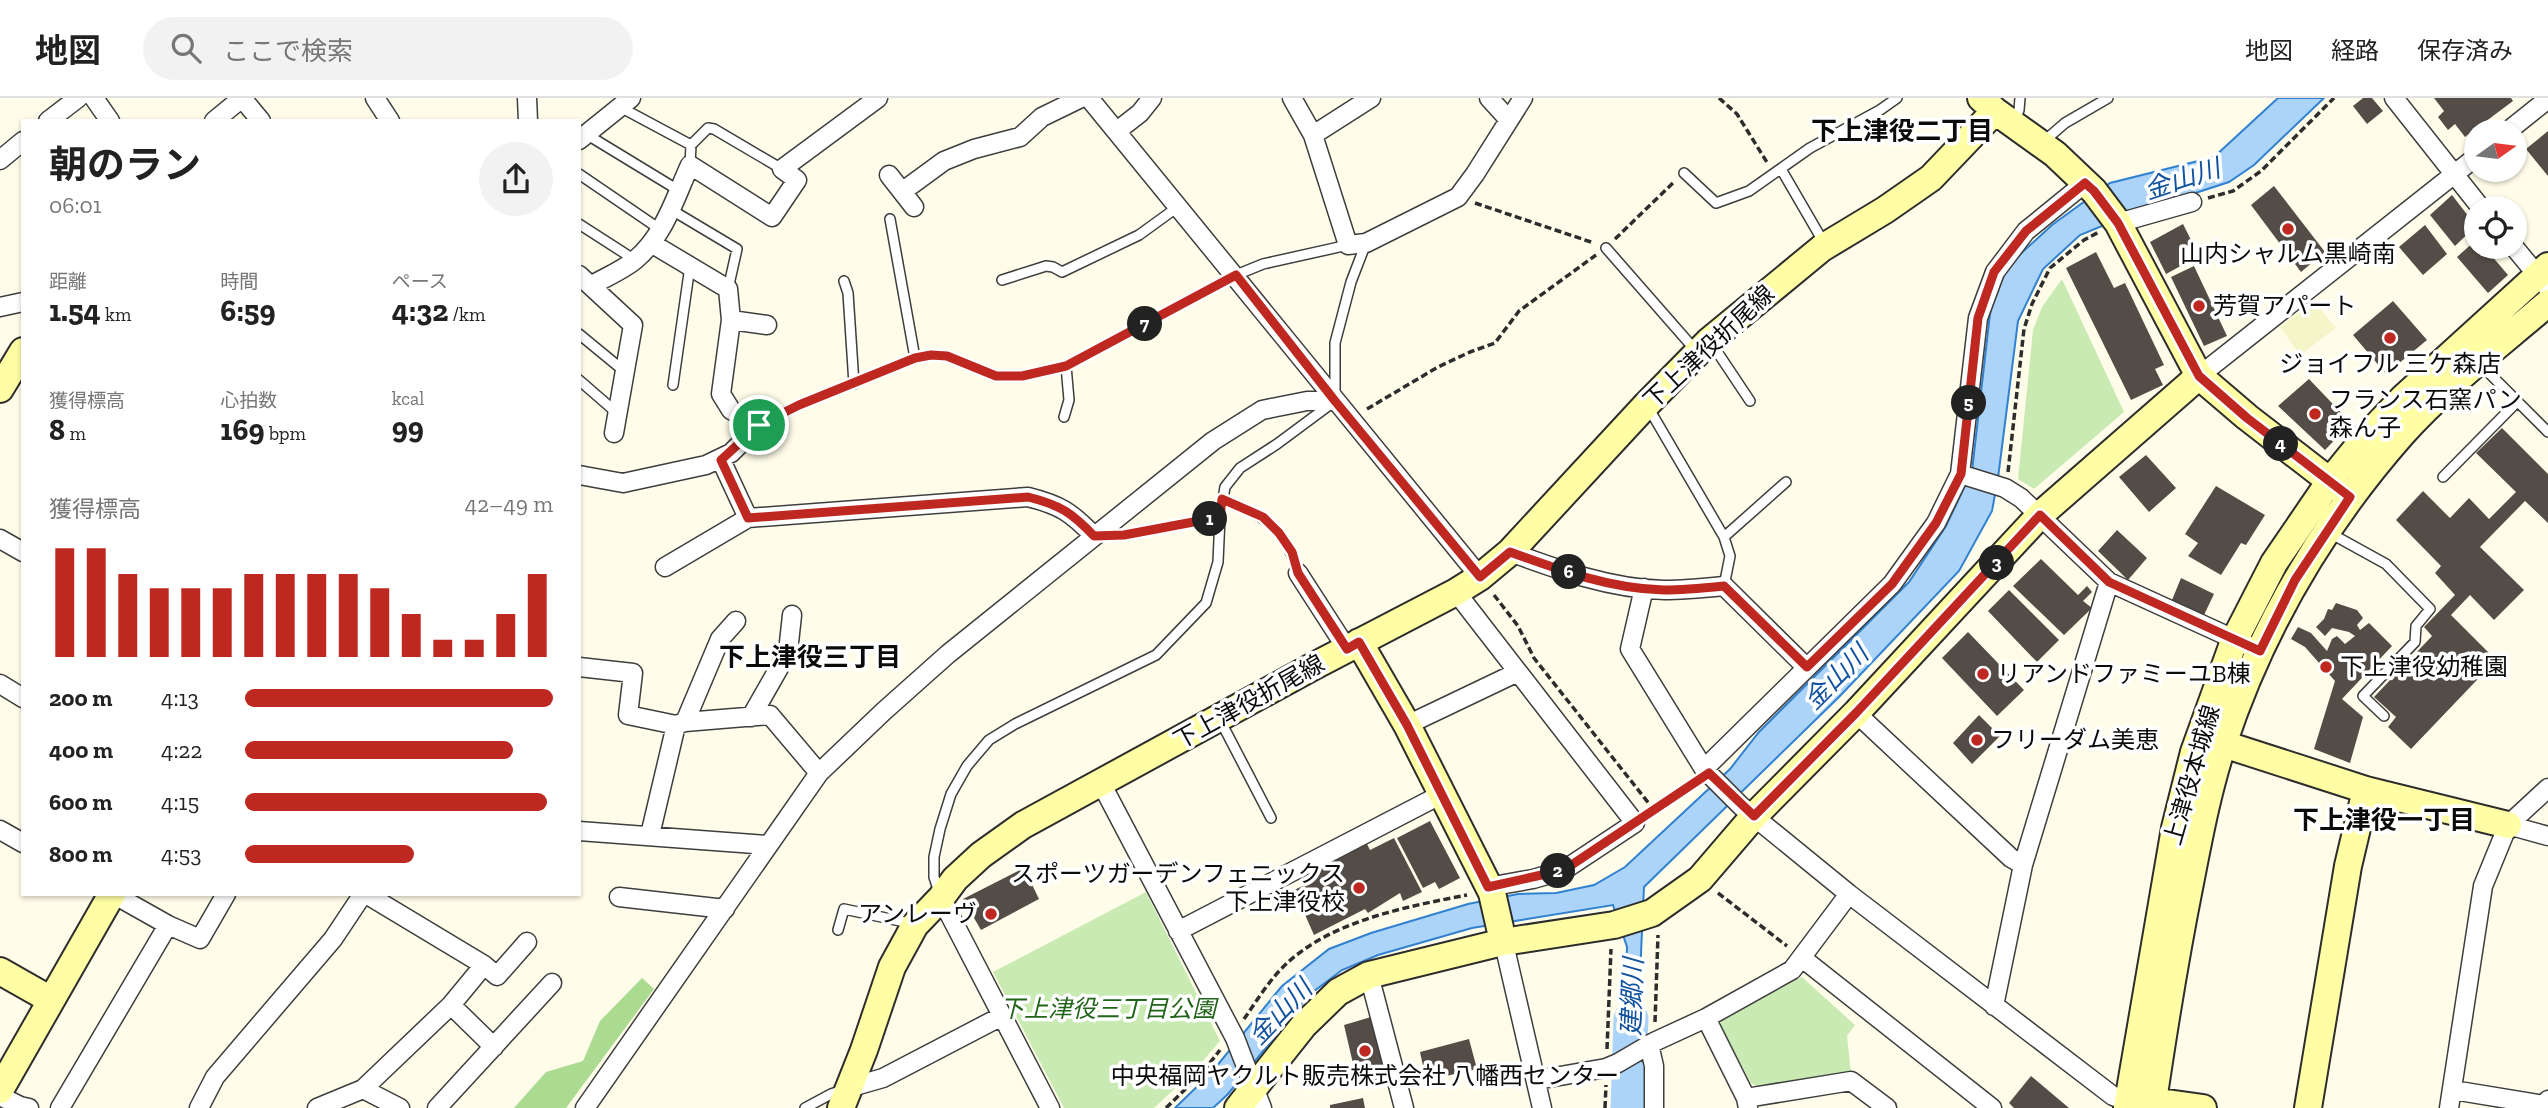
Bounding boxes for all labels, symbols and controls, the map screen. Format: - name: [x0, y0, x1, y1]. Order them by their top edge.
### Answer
- search box: [143, 17, 633, 80]
- icon: search: [167, 29, 205, 67]
- text: 地図: [35, 31, 101, 70]
- text: ここで検索: [223, 35, 353, 67]
- text: 地図: [2245, 36, 2293, 65]
- text: 経路: [2331, 36, 2379, 65]
- text: 保存済み: [2417, 36, 2513, 65]
- district label: 下上津役二丁目: [1811, 115, 1993, 147]
- north arrow: [2464, 119, 2527, 182]
- map controls: [2464, 119, 2527, 259]
- text: 朝のラン: [49, 142, 201, 188]
- button: share: [479, 142, 553, 216]
- water label: 金山川: [2140, 151, 2227, 206]
- text: 06:01: [49, 191, 102, 219]
- button: locate: [2464, 196, 2527, 259]
- marker: 山内シャルム黒崎南: [2280, 221, 2296, 237]
- place label: 山内シャルム黒崎南: [2180, 239, 2396, 268]
- text: 距離: [49, 270, 87, 293]
- text: 時間: [220, 270, 258, 293]
- text: ペース: [392, 270, 448, 293]
- street label: 下上津役折尾線: [1637, 279, 1780, 415]
- place label: 芳賀アパート: [2213, 291, 2357, 320]
- text: 1.54: [49, 293, 101, 329]
- text: 6:59: [220, 293, 276, 329]
- text: 4:32: [392, 293, 448, 329]
- marker: 芳賀アパート: [2191, 298, 2207, 314]
- text: km: [101, 303, 131, 326]
- text: /km: [448, 303, 485, 326]
- pin: 7: [1128, 306, 1162, 342]
- text: 7: [1140, 312, 1149, 335]
- marker: ジョイフル 三ケ森店: [2382, 330, 2398, 346]
- place label: ジョイフル 三ケ森店: [2279, 349, 2501, 378]
- place label: フランス石窯パン 森ん子: [2329, 385, 2522, 442]
- pin: 5: [1952, 386, 1986, 420]
- text: kcal: [392, 387, 424, 410]
- text: 獲得標高: [49, 389, 125, 412]
- text: 心拍数: [220, 389, 277, 412]
- text: 5: [1964, 391, 1973, 414]
- pin: [729, 395, 789, 455]
- icon: arrive: [740, 406, 778, 444]
- marker: フランス石窯パン 森ん子: [2307, 406, 2323, 422]
- text: 99: [392, 410, 424, 446]
- text: 8: [49, 412, 65, 448]
- text: 169: [220, 412, 265, 448]
- text: m: [65, 422, 86, 445]
- text: bpm: [265, 422, 306, 445]
- pin: 4: [2264, 426, 2298, 462]
- text: 4: [2275, 432, 2286, 455]
- text: 42–49 m: [465, 490, 553, 518]
- text: 獲得標高: [49, 495, 141, 523]
- pin: 1: [1192, 502, 1228, 536]
- text: 1: [1206, 507, 1213, 530]
- pin: 3: [1980, 546, 2014, 580]
- text: 3: [1991, 551, 2002, 574]
- pin: 6: [1552, 554, 1586, 589]
- text: 6: [1563, 560, 1574, 583]
- water label: 金山川: [1797, 636, 1877, 716]
- district label: 下上津役三丁目: [719, 641, 901, 673]
- street label: 下上津役折尾線: [1168, 648, 1329, 755]
- place label: 下上津役幼稚園: [2340, 652, 2508, 681]
- place label: リアンドファミーユB棟: [1997, 659, 2251, 688]
- marker: 下上津役幼稚園: [2318, 659, 2334, 675]
- marker: リアンドファミーユB棟: [1975, 666, 1991, 682]
- text: 200 m: [49, 684, 112, 712]
- text: 4:13: [161, 684, 199, 712]
- street label: 上津役本城線: [2158, 702, 2225, 848]
- place label: フリーダム美恵: [1991, 725, 2159, 754]
- marker: フリーダム美恵: [1969, 732, 1985, 748]
- text: 400 m: [49, 736, 113, 764]
- text: 4:22: [161, 736, 202, 764]
- text: 600 m: [49, 788, 112, 816]
- text: 4:15: [161, 788, 199, 816]
- district label: 下上津役一丁目: [2293, 804, 2475, 836]
- text: 800 m: [49, 840, 112, 868]
- text: 4:53: [161, 840, 202, 868]
- pin: 2: [1540, 854, 1576, 888]
- place label: スポーツガーデンフェニックス 下上津役校: [1011, 859, 1345, 916]
- text: 2: [1552, 859, 1563, 882]
- marker: スポーツガーデンフェニックス 下上津役校: [1351, 880, 1367, 896]
- place label: アンレーヴ: [858, 899, 977, 928]
- marker: アンレーヴ: [983, 906, 999, 922]
- water label: 建郷川: [1615, 954, 1649, 1037]
- water label: 金山川: [1241, 971, 1321, 1051]
- park label: 下上津役三丁目公園: [1000, 994, 1219, 1023]
- marker: 中央福岡ヤクルト販売株式会社 八幡西センター: [1357, 1043, 1373, 1059]
- place label: 中央福岡ヤクルト販売株式会社 八幡西センター: [1111, 1061, 1619, 1090]

